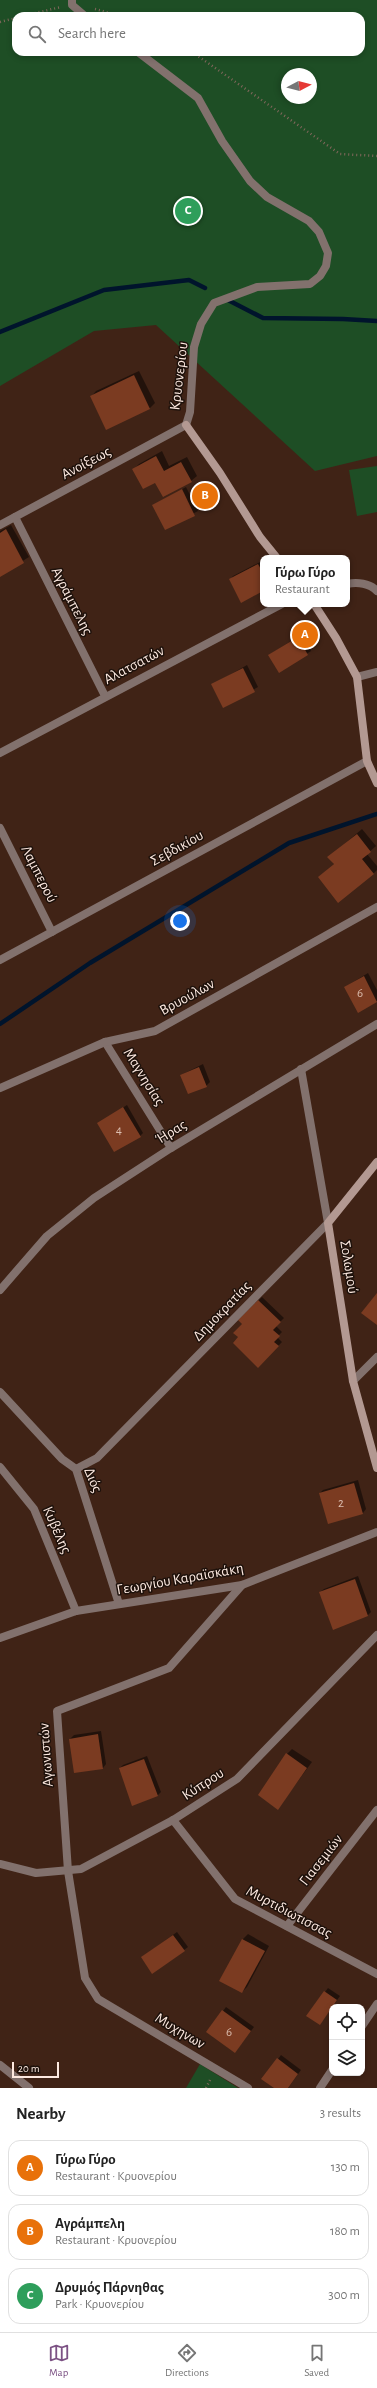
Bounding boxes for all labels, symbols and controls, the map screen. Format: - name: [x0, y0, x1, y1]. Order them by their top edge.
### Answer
- search box: [12, 12, 365, 56]
- icon: search: [26, 23, 48, 45]
- text: Search here: [58, 26, 126, 41]
- north arrow: [281, 68, 317, 104]
- pin: C: [175, 196, 201, 226]
- street label: Κρυονερίου: [167, 341, 191, 411]
- street label: Ανοίξεως: [59, 444, 113, 482]
- pin: B: [192, 481, 218, 511]
- popup: [260, 555, 350, 607]
- street label: Αγράμπελης: [49, 565, 95, 637]
- text: Γύρω Γύρο: [275, 565, 335, 580]
- text: Restaurant: [275, 583, 330, 596]
- pin: A: [292, 620, 318, 650]
- street label: Αλατσατών: [101, 643, 167, 687]
- street label: Σεβδικίου: [148, 827, 206, 869]
- street label: Λαμπερού: [18, 843, 60, 905]
- your location: [170, 911, 190, 931]
- street label: Βρυούλων: [157, 976, 217, 1018]
- house number: 6: [357, 987, 363, 1000]
- street label: Μαγνησίας: [121, 1046, 168, 1109]
- street label: Ήρας: [153, 1117, 189, 1147]
- house number: 4: [116, 1124, 122, 1137]
- street label: Σολωμού: [337, 1239, 361, 1295]
- street label: Δημοκρατίας: [190, 1278, 254, 1344]
- street label: Διός: [81, 1465, 105, 1495]
- house number: 2: [338, 1497, 344, 1510]
- street label: Κυβέλης: [40, 1504, 74, 1556]
- street label: Γεωργίου Καραϊσκάκη: [115, 1560, 245, 1598]
- street label: Αγωνιστών: [36, 1723, 56, 1787]
- street label: Κύπρου: [179, 1765, 227, 1803]
- street label: Γιασεμιών: [297, 1832, 345, 1888]
- street label: Μυρτιδιωτισσας: [244, 1883, 335, 1941]
- map controls: [329, 2004, 365, 2076]
- button: locate: [329, 2004, 365, 2040]
- street label: Μυχηνων: [152, 2010, 208, 2052]
- house number: 6: [226, 2026, 232, 2039]
- button: layers: [329, 2040, 365, 2076]
- scale bar: [12, 2060, 59, 2079]
- text: 20 m: [18, 2063, 39, 2074]
- text: Nearby: [16, 2105, 66, 2122]
- text: 3 results: [320, 2107, 361, 2120]
- text: Γύρω Γύρο: [55, 2152, 116, 2167]
- text: A: [26, 2161, 34, 2174]
- text: 130 m: [331, 2161, 360, 2174]
- text: Restaurant · Κρυονερίου: [55, 2170, 177, 2183]
- text: Αγράμπελη: [55, 2216, 125, 2231]
- text: B: [26, 2225, 34, 2238]
- text: 180 m: [330, 2225, 360, 2238]
- text: Restaurant · Κρυονερίου: [55, 2234, 177, 2247]
- text: Δρυμός Πάρνηθας: [55, 2280, 164, 2295]
- text: C: [27, 2289, 33, 2302]
- text: 300 m: [328, 2289, 360, 2302]
- text: Park · Κρυονερίου: [55, 2298, 144, 2311]
- tab: Map: [48, 2342, 70, 2379]
- tab: Directions: [165, 2342, 209, 2379]
- tab: Saved: [304, 2342, 329, 2379]

